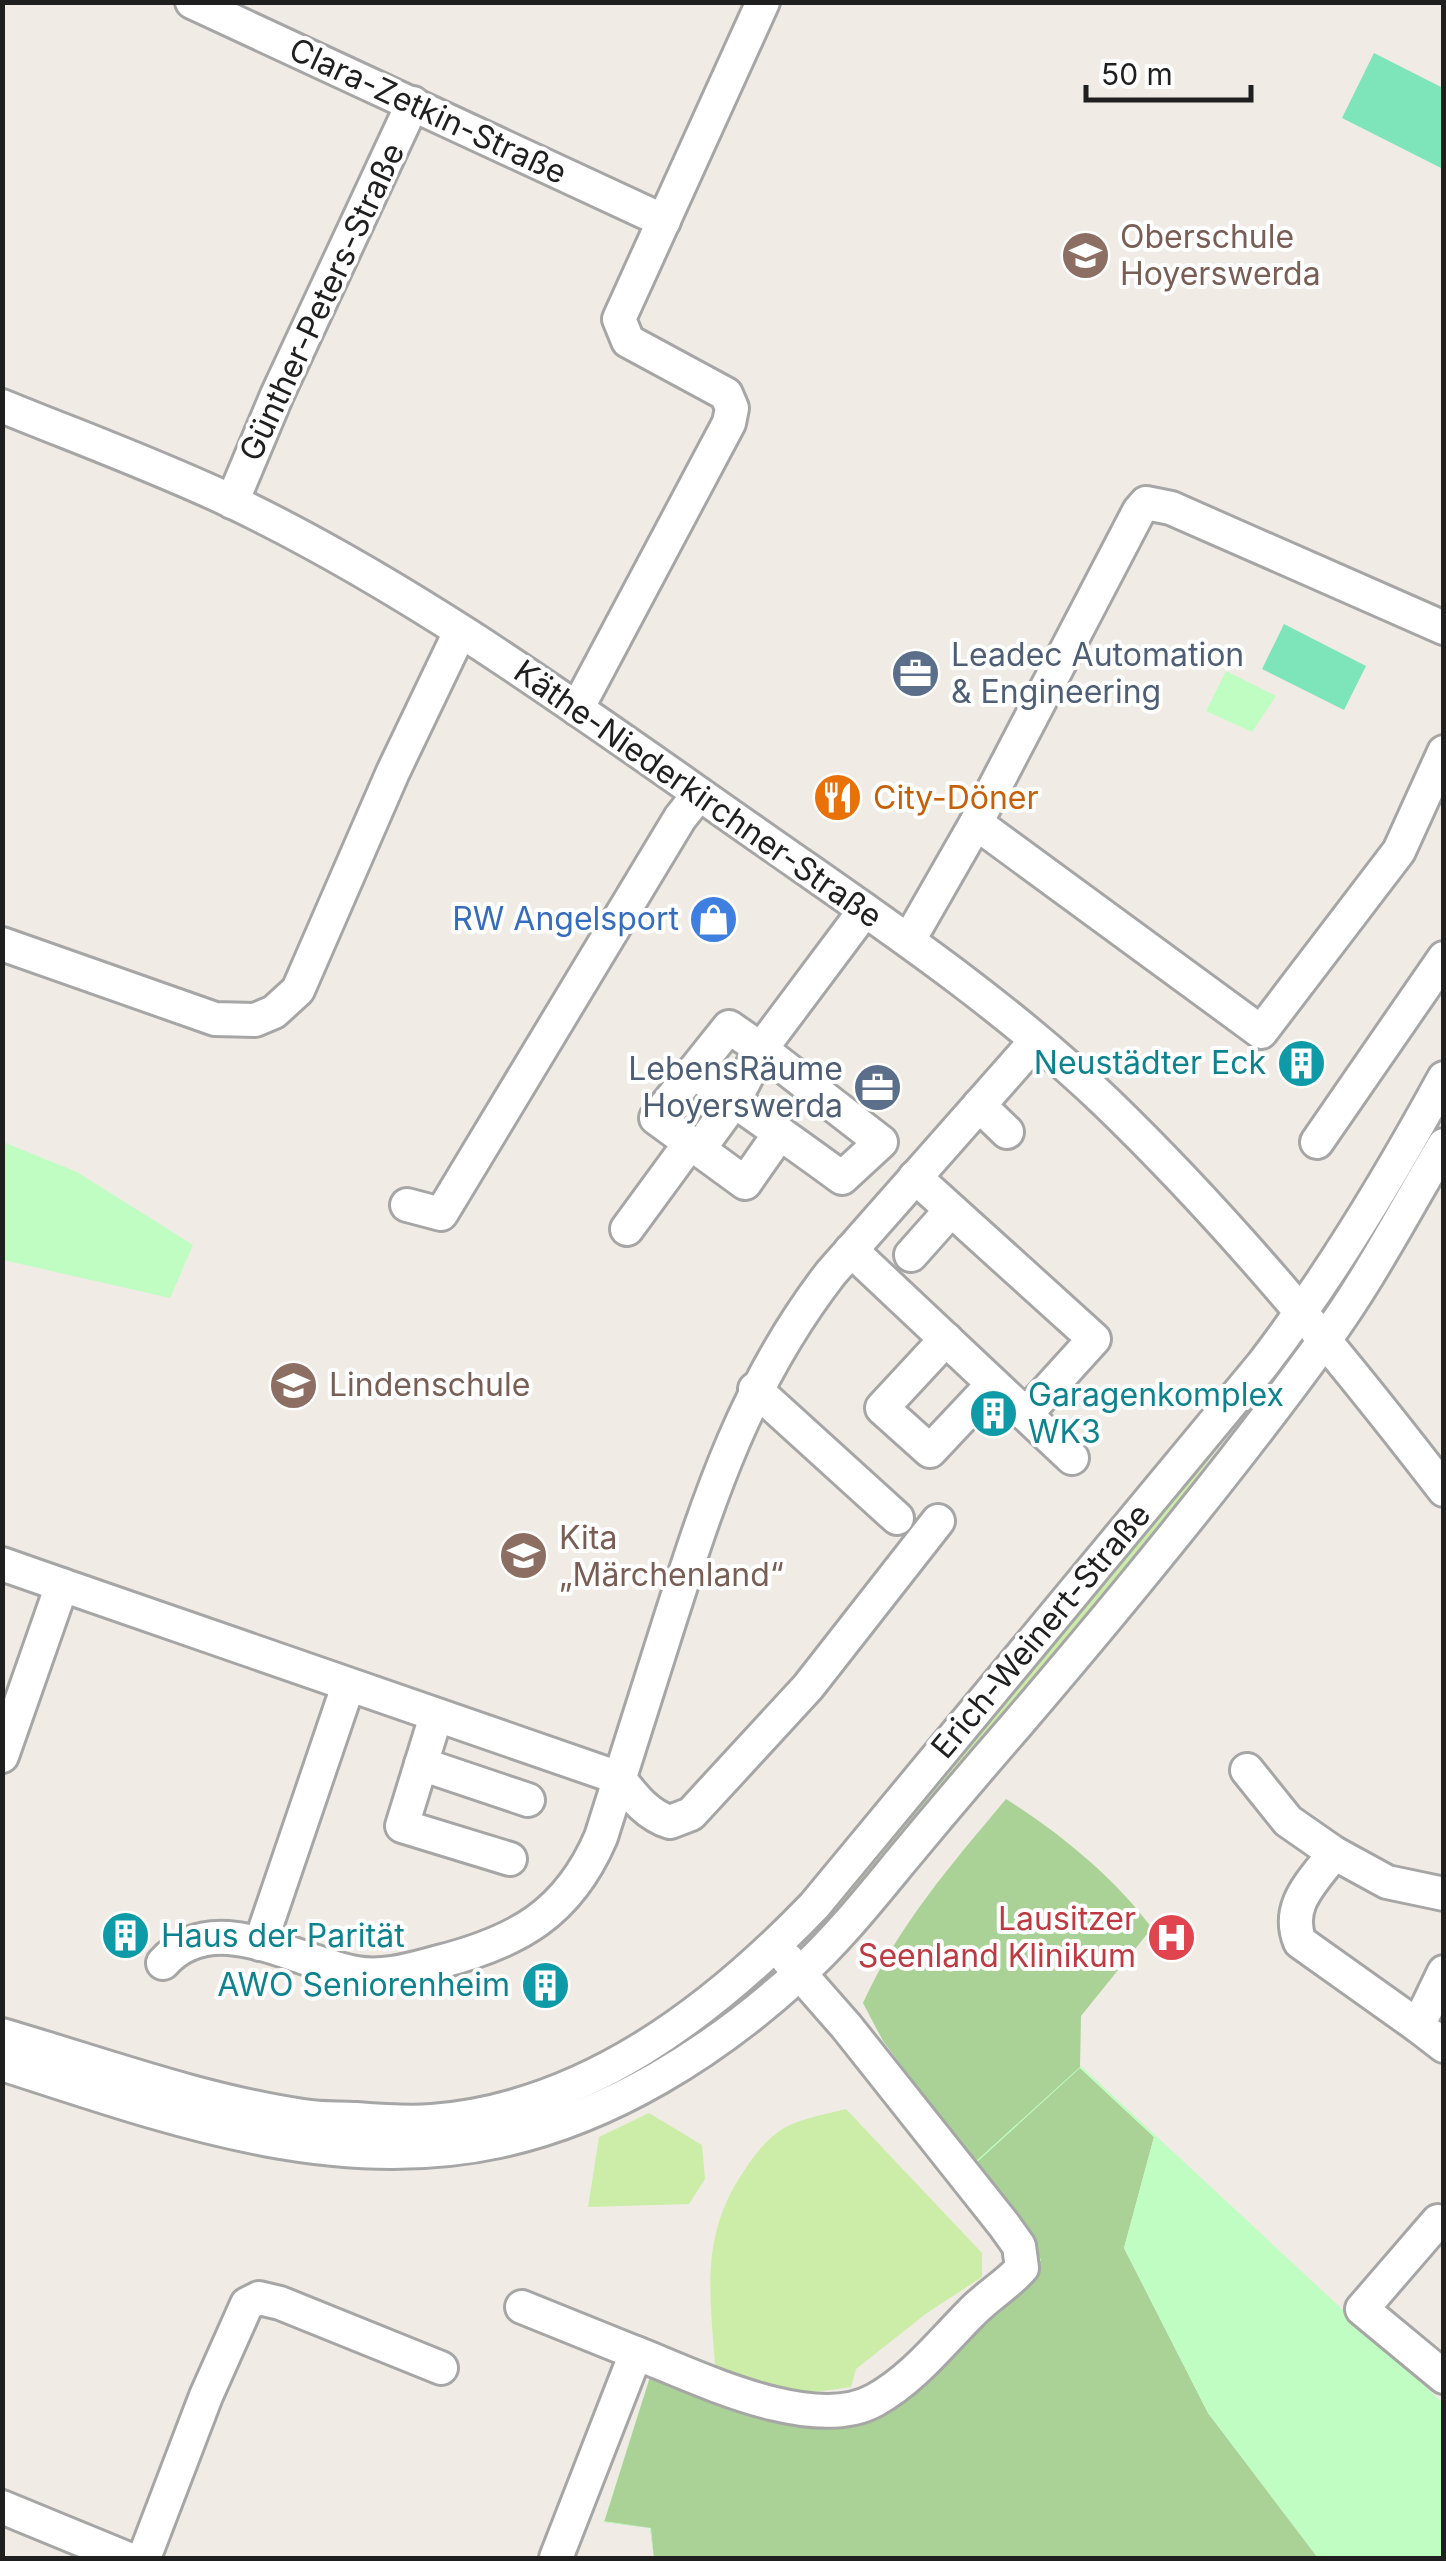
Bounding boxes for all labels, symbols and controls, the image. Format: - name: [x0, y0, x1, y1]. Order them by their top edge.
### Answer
- street label: Clara-Zetkin-Straße: [283, 29, 573, 192]
- scale bar: [1086, 40, 1251, 102]
- text: 50 m: [1101, 56, 1173, 92]
- street label: Günther-Peters-Straße: [231, 137, 412, 467]
- place label: Oberschule Hoyerswerda: [1120, 217, 1321, 293]
- school or university icon: Oberschule Hoyerswerda: [1059, 229, 1111, 281]
- place label: Leadec Automation & Engineering: [951, 635, 1244, 711]
- office icon: Leadec Automation & Engineering: [890, 647, 942, 699]
- street label: Käthe-Niederkirchner-Straße: [507, 651, 890, 936]
- restaurant icon: City-Döner: [812, 772, 864, 824]
- place label: City-Döner: [873, 778, 1039, 817]
- shop icon: RW Angelsport: [688, 893, 740, 945]
- place label: RW Angelsport: [452, 899, 679, 938]
- building icon: Neustädter Eck: [1275, 1037, 1327, 1089]
- place label: Neustädter Eck: [1034, 1043, 1266, 1082]
- place label: LebensRäume Hoyerswerda: [628, 1049, 843, 1125]
- office icon: LebensRäume Hoyerswerda: [852, 1061, 904, 1113]
- school or university icon: Lindenschule: [268, 1359, 320, 1411]
- place label: Lindenschule: [329, 1365, 530, 1404]
- place label: Garagenkomplex WK3: [1028, 1375, 1284, 1451]
- building icon: Garagenkomplex WK3: [967, 1387, 1019, 1439]
- street label: Erich-Weinert-Straße: [923, 1495, 1158, 1766]
- place label: Kita „Märchenland“: [559, 1518, 784, 1594]
- school or university icon: Kita „Märchenland“: [498, 1530, 550, 1582]
- place label: Lausitzer Seenland Klinikum: [858, 1899, 1136, 1975]
- building icon: Haus der Parität: [100, 1910, 152, 1962]
- hospital icon: Lausitzer Seenland Klinikum: [1145, 1911, 1197, 1963]
- place label: Haus der Parität: [161, 1916, 405, 1955]
- building icon: AWO Seniorenheim: [519, 1959, 571, 2011]
- place label: AWO Seniorenheim: [217, 1965, 510, 2004]

